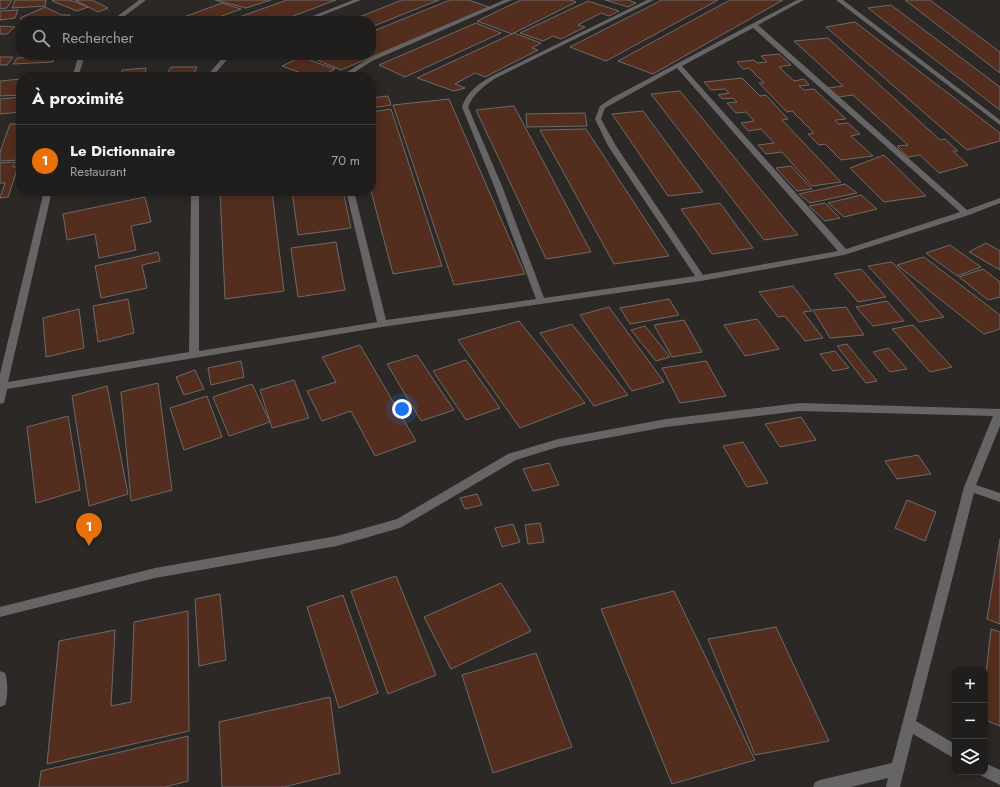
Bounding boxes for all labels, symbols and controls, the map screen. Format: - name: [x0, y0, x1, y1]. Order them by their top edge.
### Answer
- search box: [16, 16, 376, 60]
- icon: search: [30, 27, 52, 49]
- text: Rechercher: [62, 27, 134, 49]
- text: À proximité: [32, 86, 124, 110]
- text: Le Dictionnaire: [70, 140, 175, 162]
- text: 1: [42, 151, 48, 170]
- text: 70 m: [331, 151, 360, 170]
- text: Restaurant: [70, 162, 126, 181]
- your location: [392, 399, 412, 419]
- pin: 1: [76, 513, 102, 546]
- map controls: [952, 667, 988, 775]
- button: +: [952, 667, 988, 703]
- button: −: [952, 703, 988, 739]
- button: layers: [952, 739, 988, 775]

